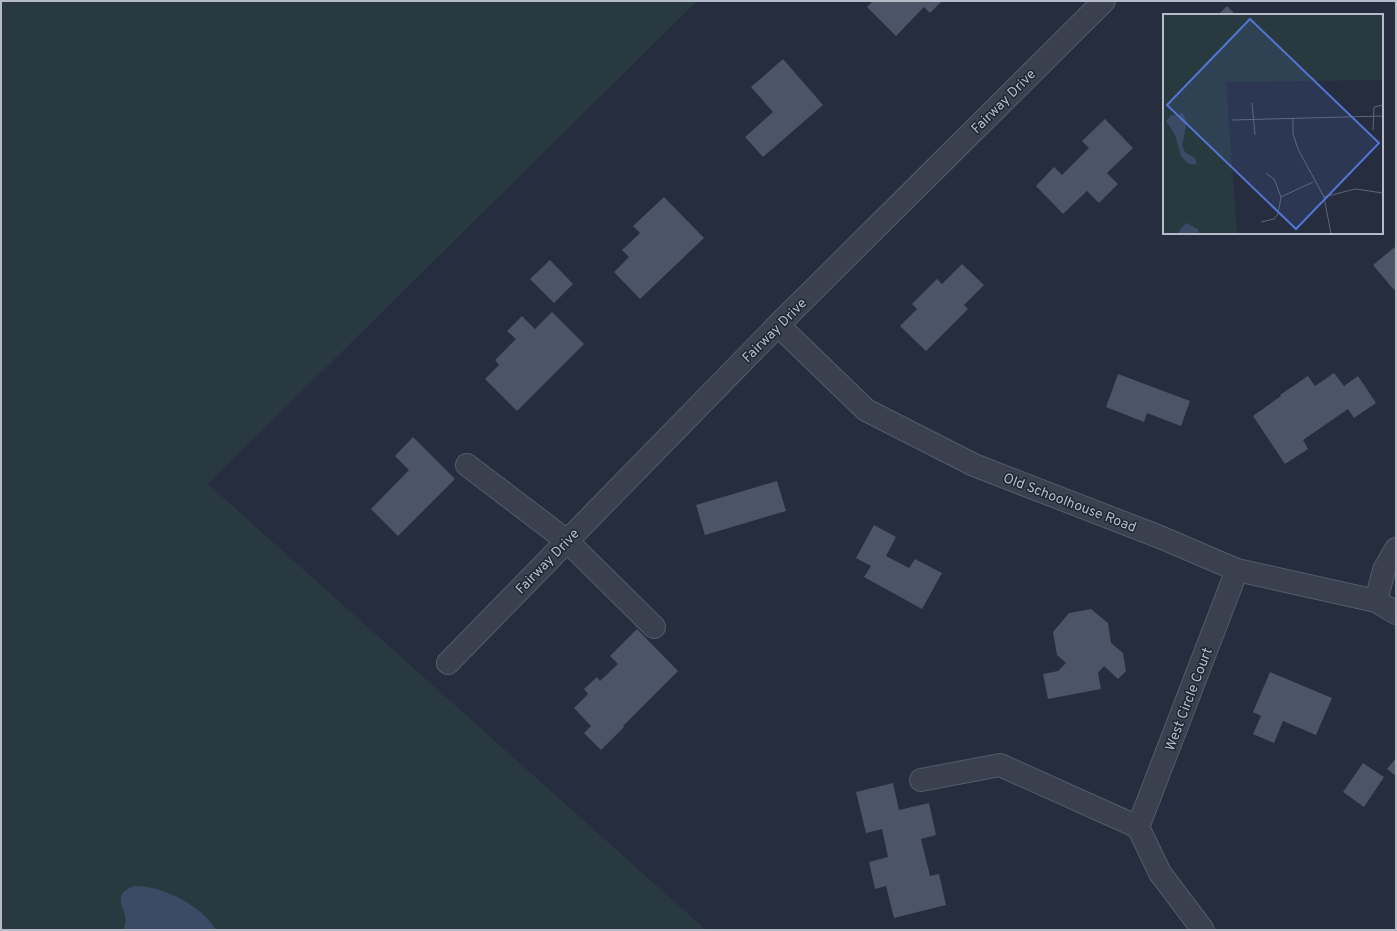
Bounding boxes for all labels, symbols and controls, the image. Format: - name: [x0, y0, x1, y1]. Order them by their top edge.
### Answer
- inset map: [1163, 14, 1383, 234]
- street label: Fairway Drive: [968, 66, 1040, 138]
- street label: Fairway Drive: [739, 295, 811, 367]
- street label: Old Schoolhouse Road: [1000, 470, 1138, 537]
- street label: Fairway Drive: [513, 526, 583, 598]
- street label: West Circle Court: [1162, 646, 1217, 753]

